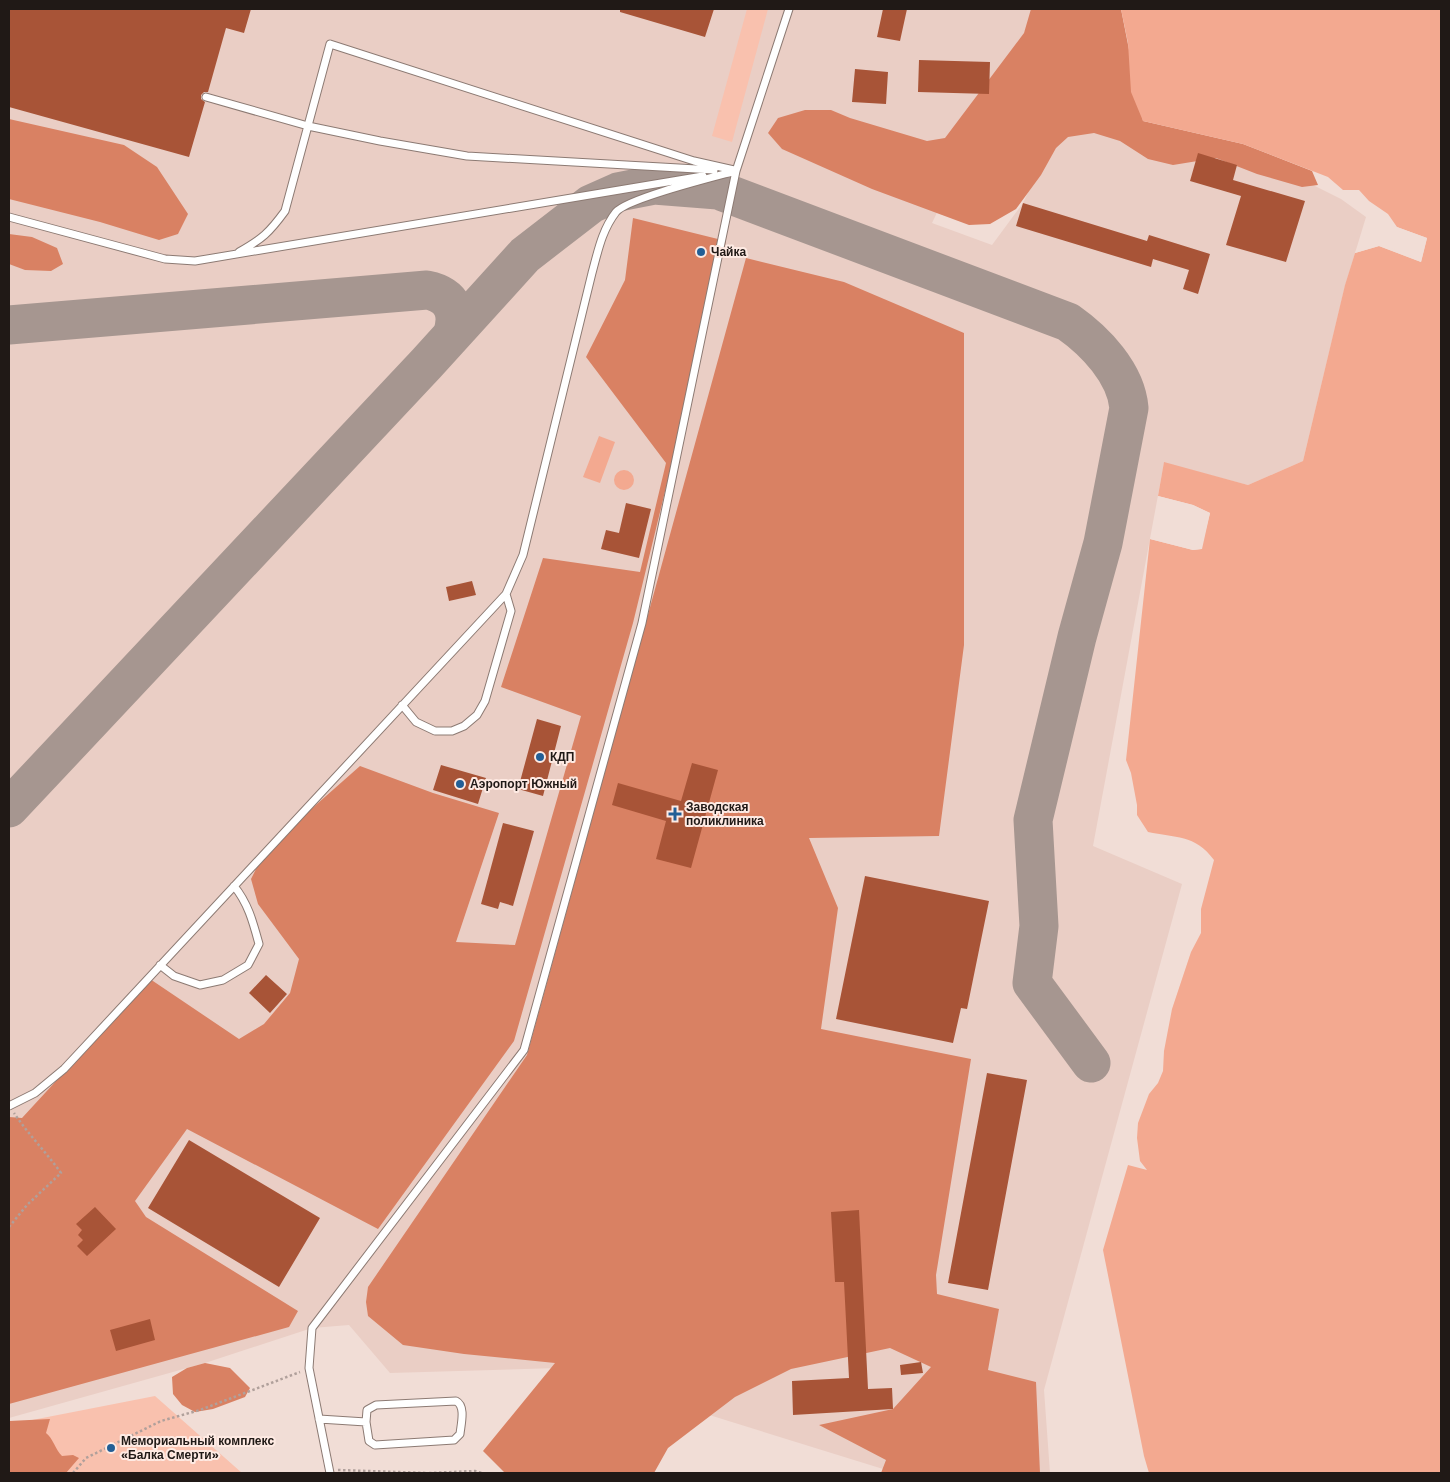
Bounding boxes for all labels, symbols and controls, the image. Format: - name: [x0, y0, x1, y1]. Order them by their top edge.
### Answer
- place label: Чайка: [711, 245, 746, 259]
- marker: Чайка: [695, 246, 707, 258]
- place label: КДП: [550, 750, 575, 764]
- marker: КДП: [534, 751, 546, 763]
- place label: Аэропорт Южный: [470, 777, 577, 791]
- marker: Аэропорт Южный: [454, 778, 466, 790]
- place label: Заводская поликлиника: [686, 800, 764, 828]
- marker: Заводская поликлиника: [668, 807, 682, 821]
- place label: Мемориальный комплекс «Балка Смерти»: [121, 1434, 274, 1462]
- marker: Мемориальный комплекс «Балка Смерти»: [105, 1442, 117, 1454]

